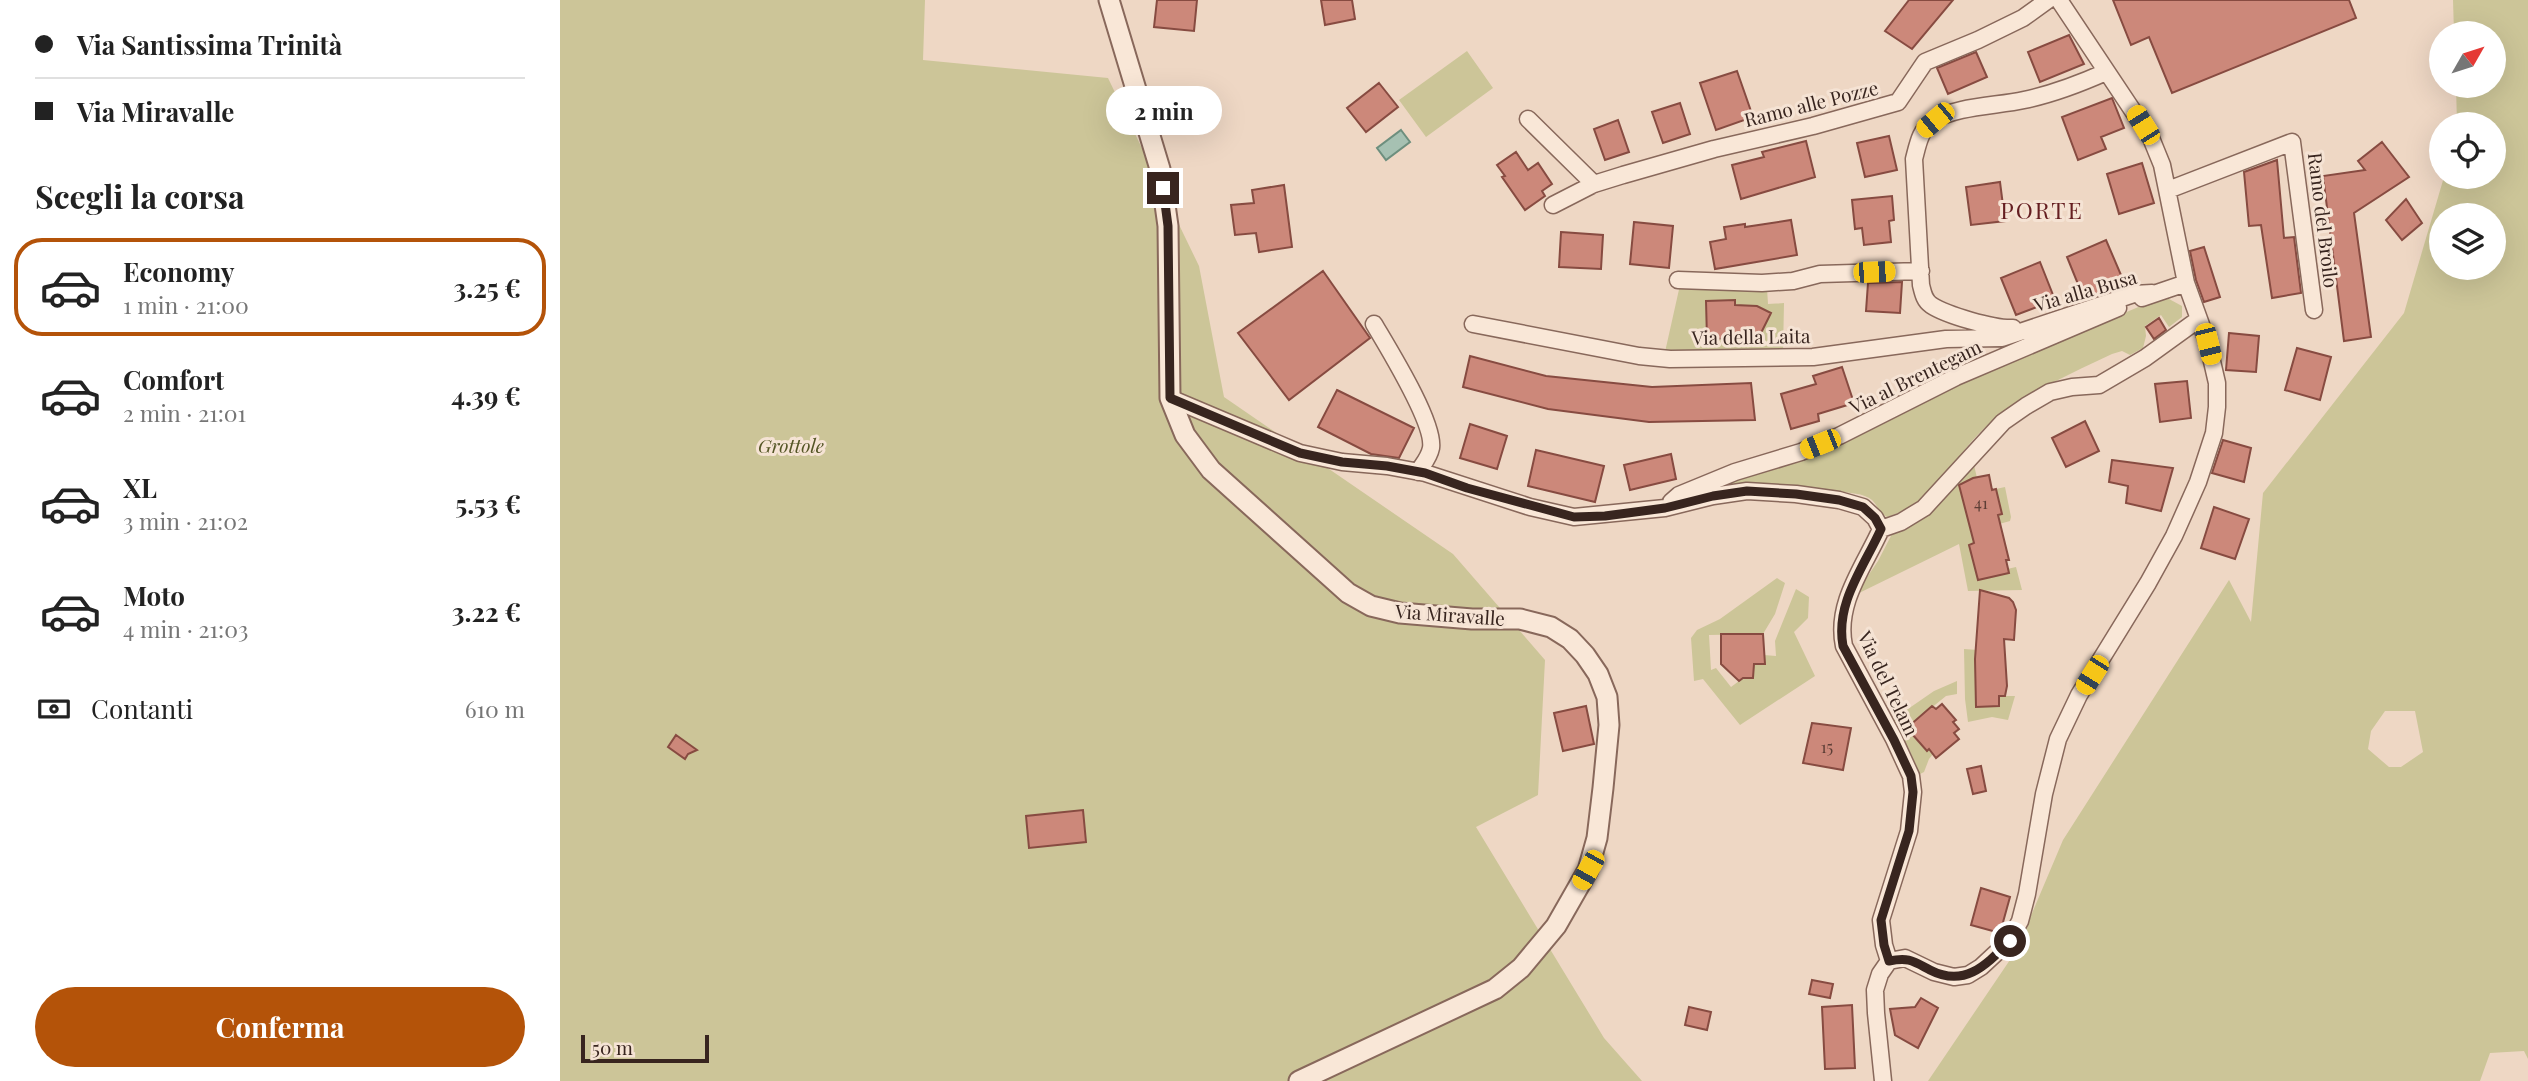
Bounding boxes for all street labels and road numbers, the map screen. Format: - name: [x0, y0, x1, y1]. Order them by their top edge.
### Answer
- street label: Ramo alle Pozze: [1741, 74, 1881, 132]
- street label: Ramo del Broilo: [2303, 151, 2345, 289]
- street label: Via alla Busa: [2029, 263, 2140, 317]
- street label: Via della Laita: [1690, 322, 1811, 350]
- street label: Via al Brentegam: [1844, 333, 1985, 420]
- street label: Via Miravalle: [1393, 597, 1506, 631]
- street label: Via del Telam: [1852, 625, 1926, 740]

